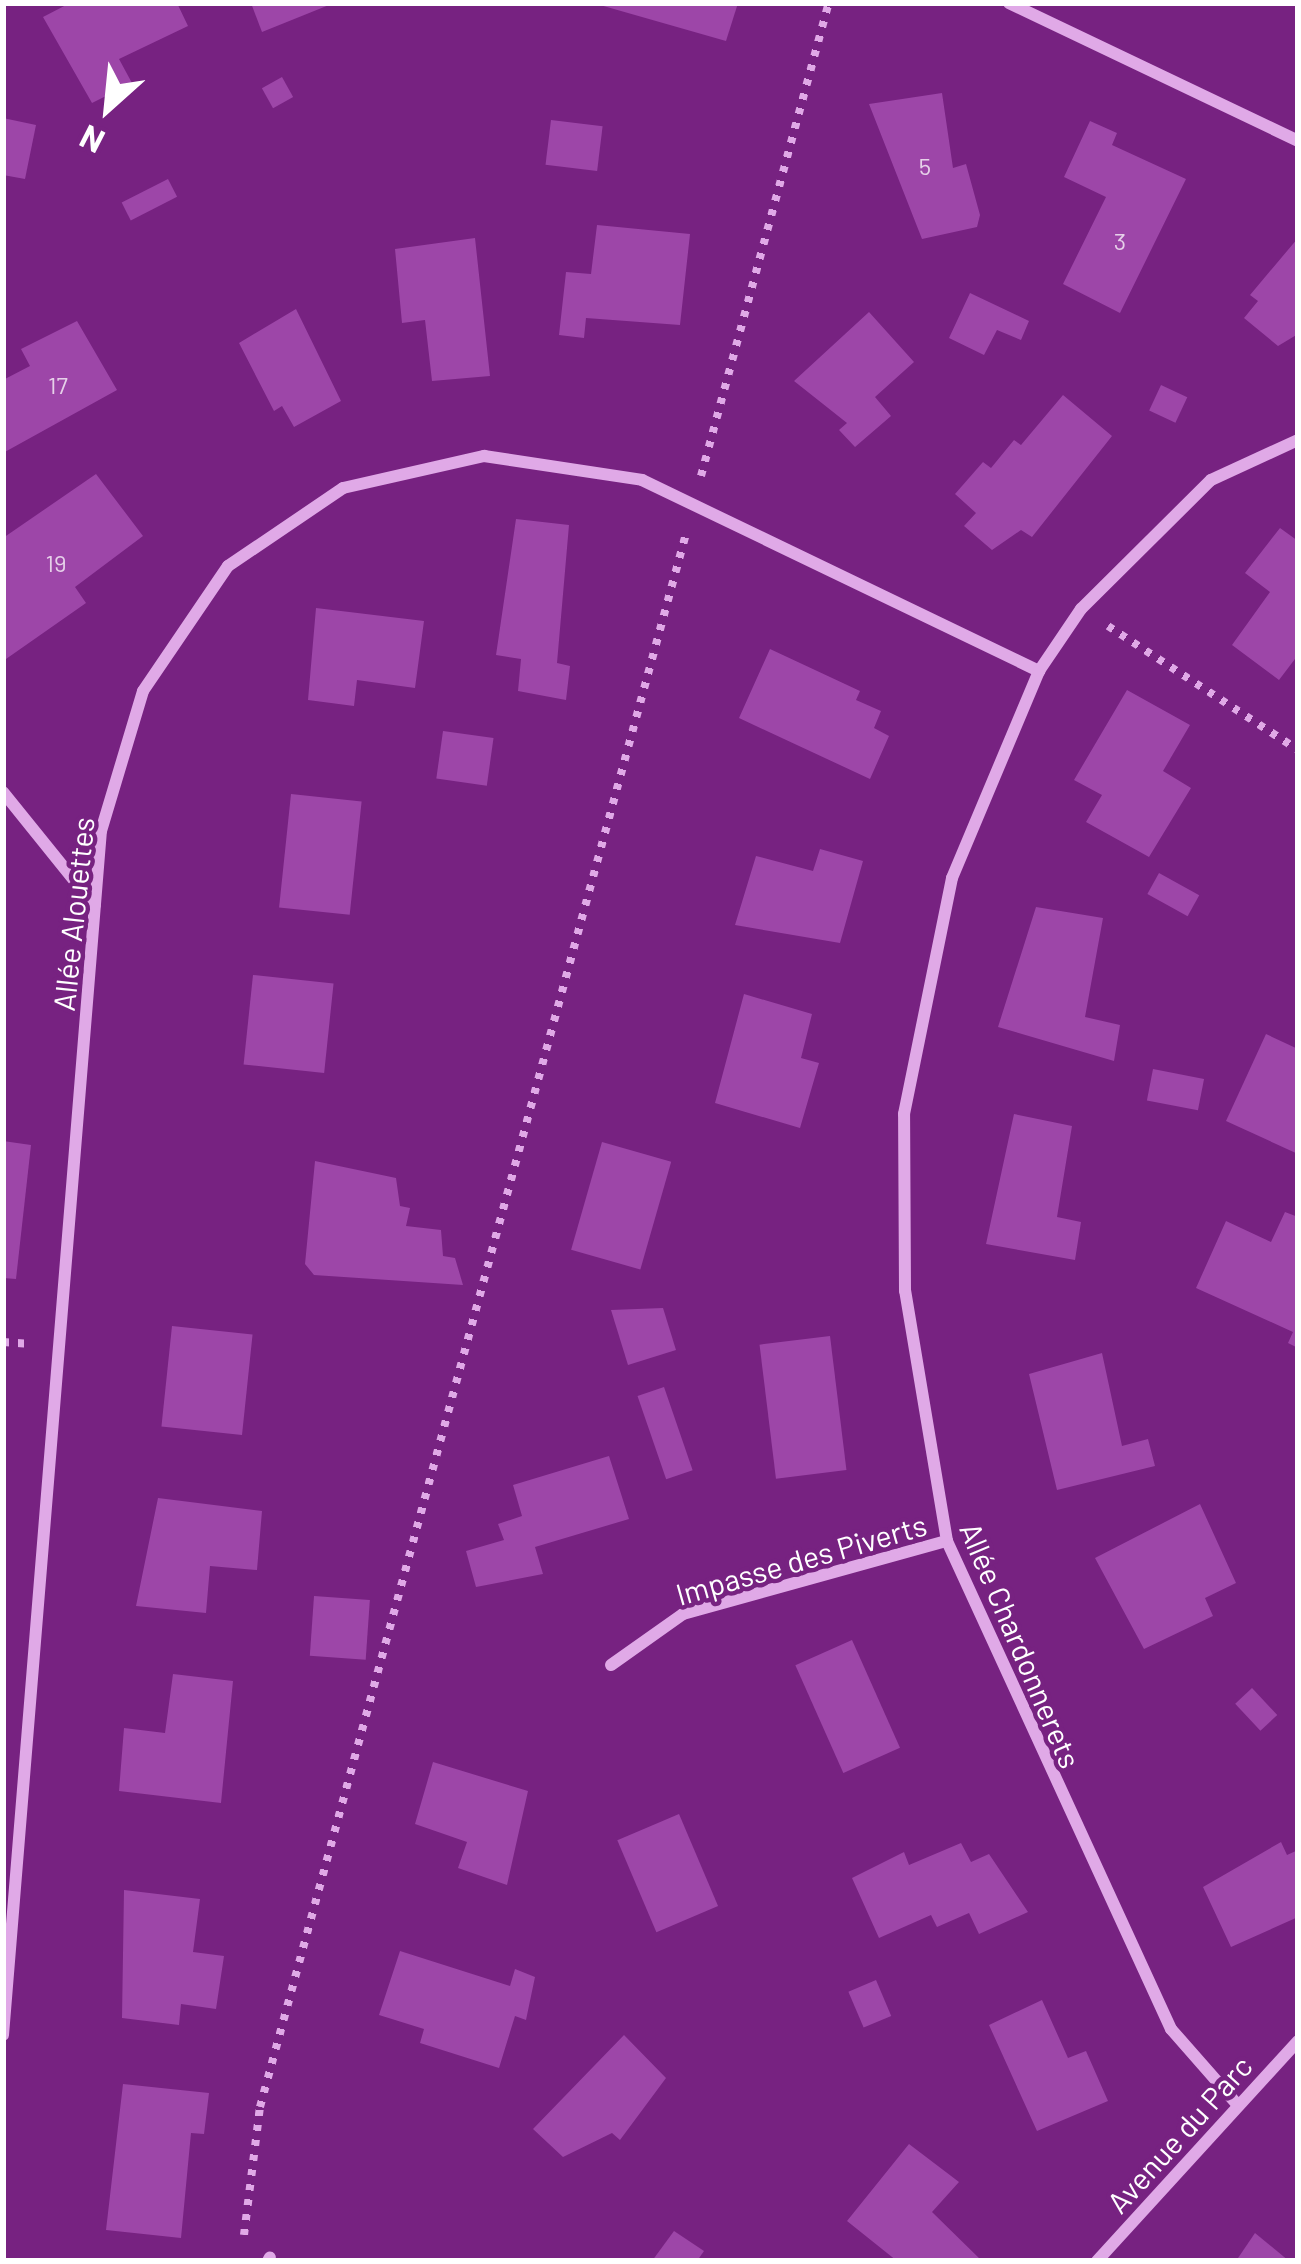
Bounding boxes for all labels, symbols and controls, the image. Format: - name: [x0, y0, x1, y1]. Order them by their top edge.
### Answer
- north arrow: [48, 48, 168, 168]
- text: N: [73, 117, 111, 163]
- house number: 5: [919, 152, 931, 180]
- house number: 3: [1114, 227, 1126, 255]
- house number: 17: [48, 371, 68, 399]
- house number: 19: [46, 549, 66, 577]
- street label: Allée Alouettes: [45, 815, 101, 1013]
- street label: Impasse des Piverts: [671, 1506, 931, 1612]
- street label: Allée Chardonnerets: [953, 1517, 1089, 1773]
- street label: Avenue du Parc: [1099, 2048, 1259, 2220]

